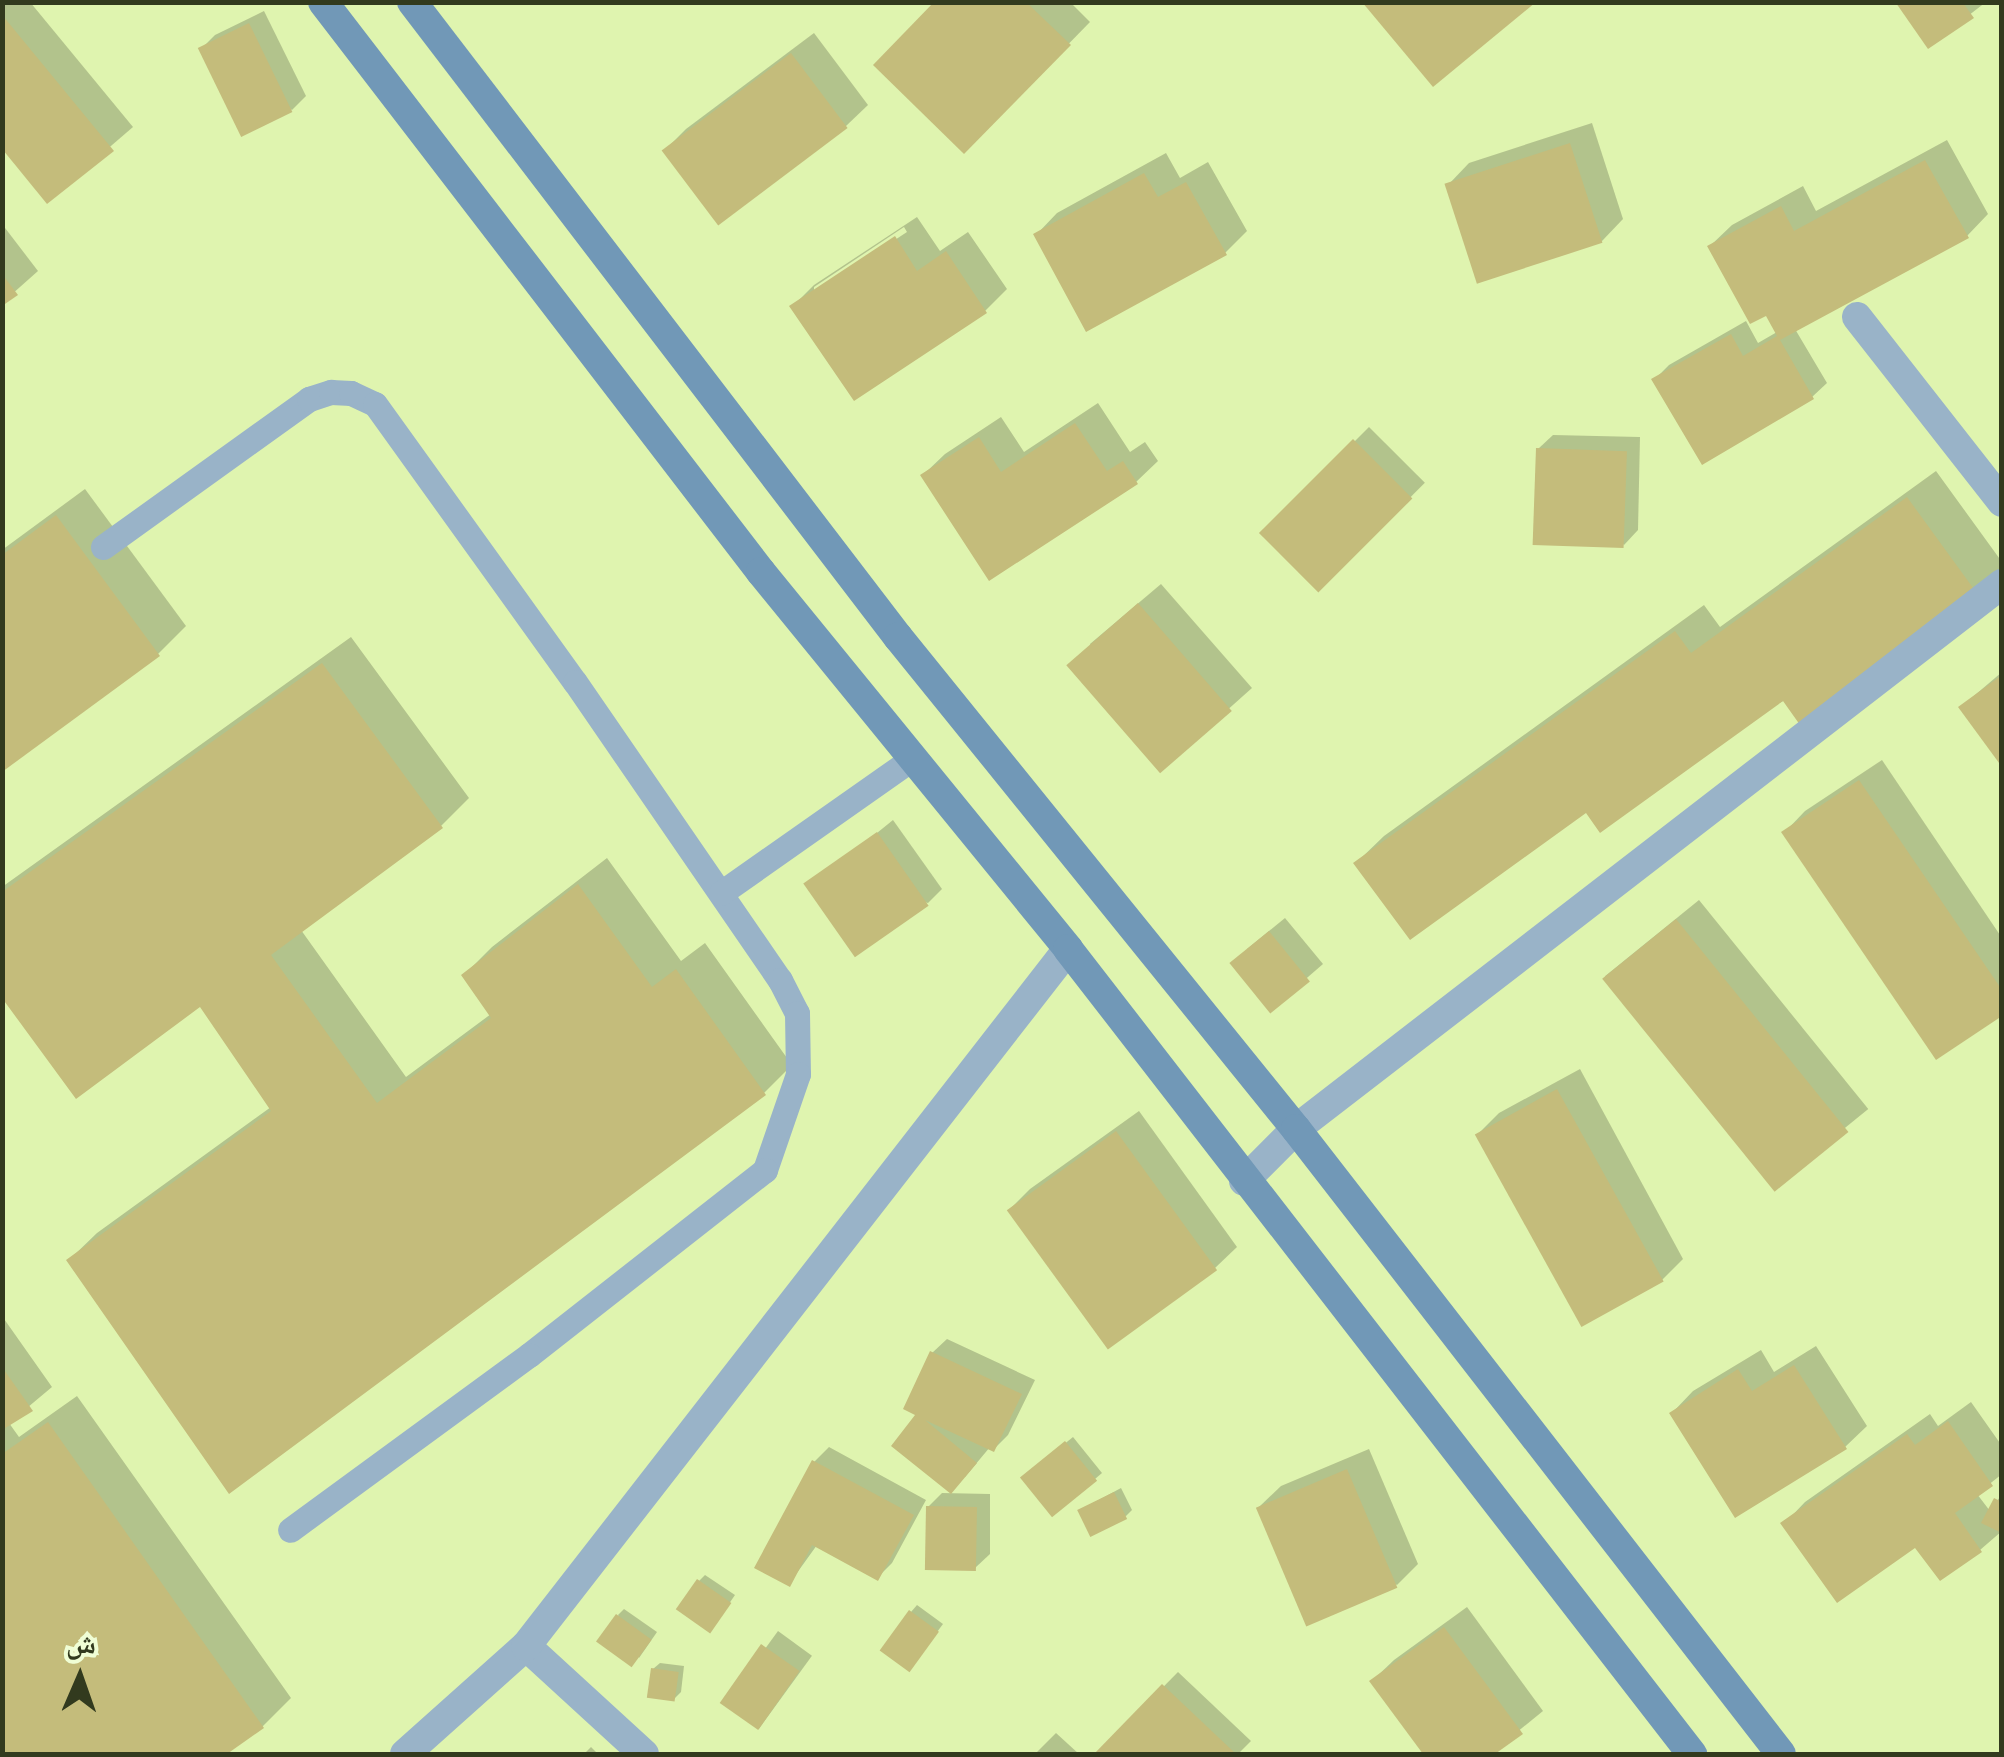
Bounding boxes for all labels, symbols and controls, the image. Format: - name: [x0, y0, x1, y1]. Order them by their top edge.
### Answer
- text: ش: [65, 1623, 97, 1672]
- north arrow: [30, 1627, 130, 1727]

